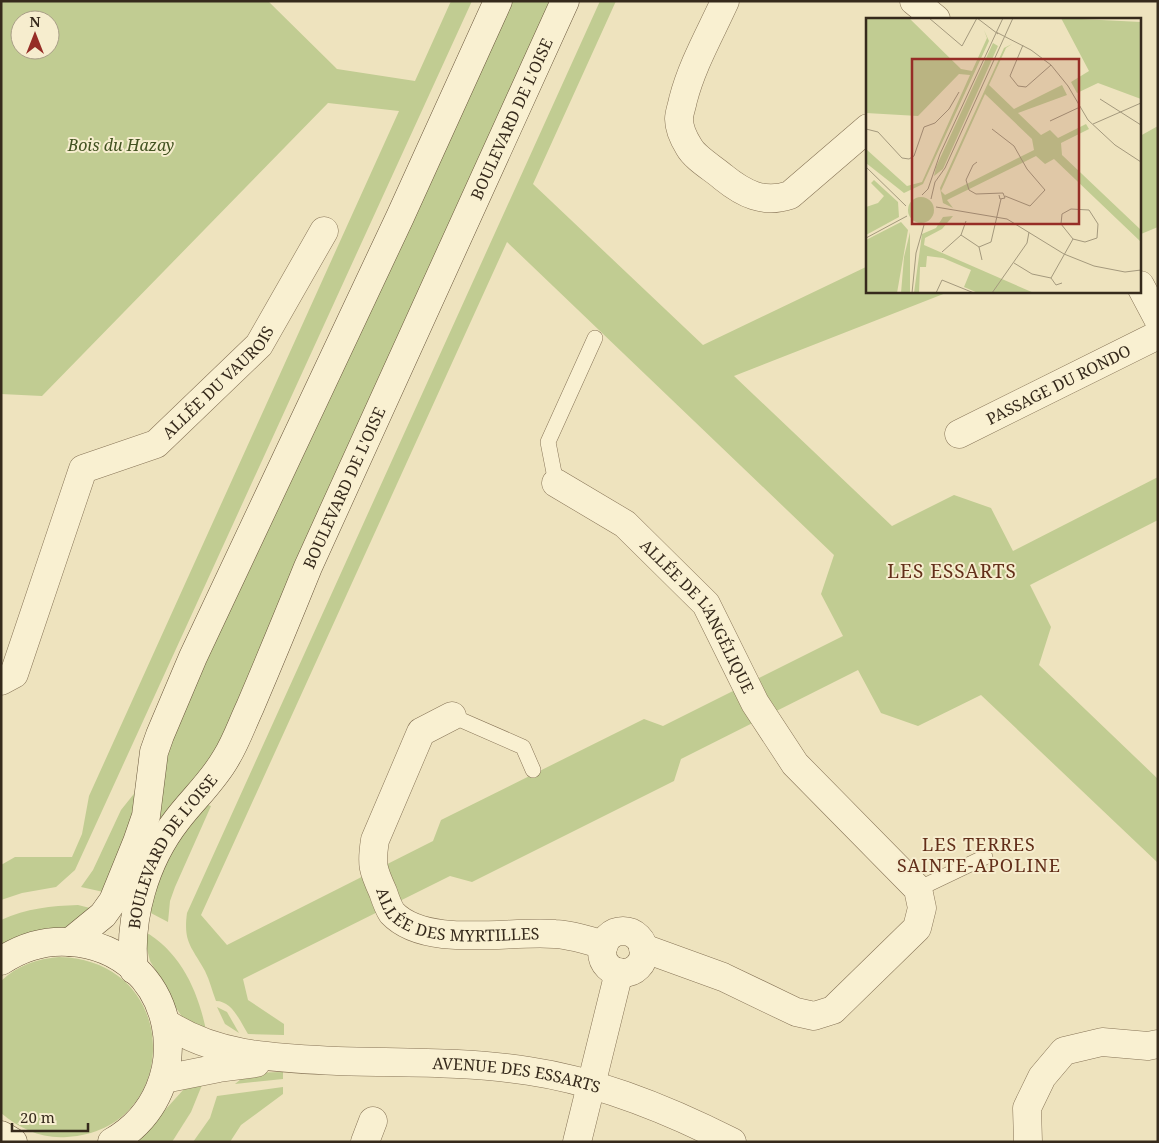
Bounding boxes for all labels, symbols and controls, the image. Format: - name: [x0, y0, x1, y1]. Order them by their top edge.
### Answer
- north arrow: [10, 10, 60, 60]
- text: N: [29, 12, 41, 31]
- inset map: [866, 18, 1142, 292]
- street label: BOULEVARD DE L'OISE: [465, 34, 558, 203]
- park label: Bois du Hazay: [67, 134, 174, 156]
- street label: ALLÉE DU VAUROIS: [157, 322, 279, 444]
- street label: PASSAGE DU RONDO: [982, 339, 1134, 430]
- street label: BOULEVARD DE L'OISE: [298, 403, 390, 572]
- street label: ALLÉE DE L'ANGÉLIQUE: [635, 534, 759, 697]
- district label: LES ESSARTS: [887, 558, 1017, 584]
- street label: BOULEVARD DE L'OISE: [123, 769, 222, 930]
- district label: LES TERRES SAINTE-APOLINE: [897, 832, 1061, 877]
- street label: ALLÉE DES MYRTILLES: [371, 885, 540, 947]
- street label: AVENUE DES ESSARTS: [432, 1052, 603, 1098]
- scale bar: [12, 1100, 89, 1132]
- text: 20 m: [20, 1107, 55, 1127]

